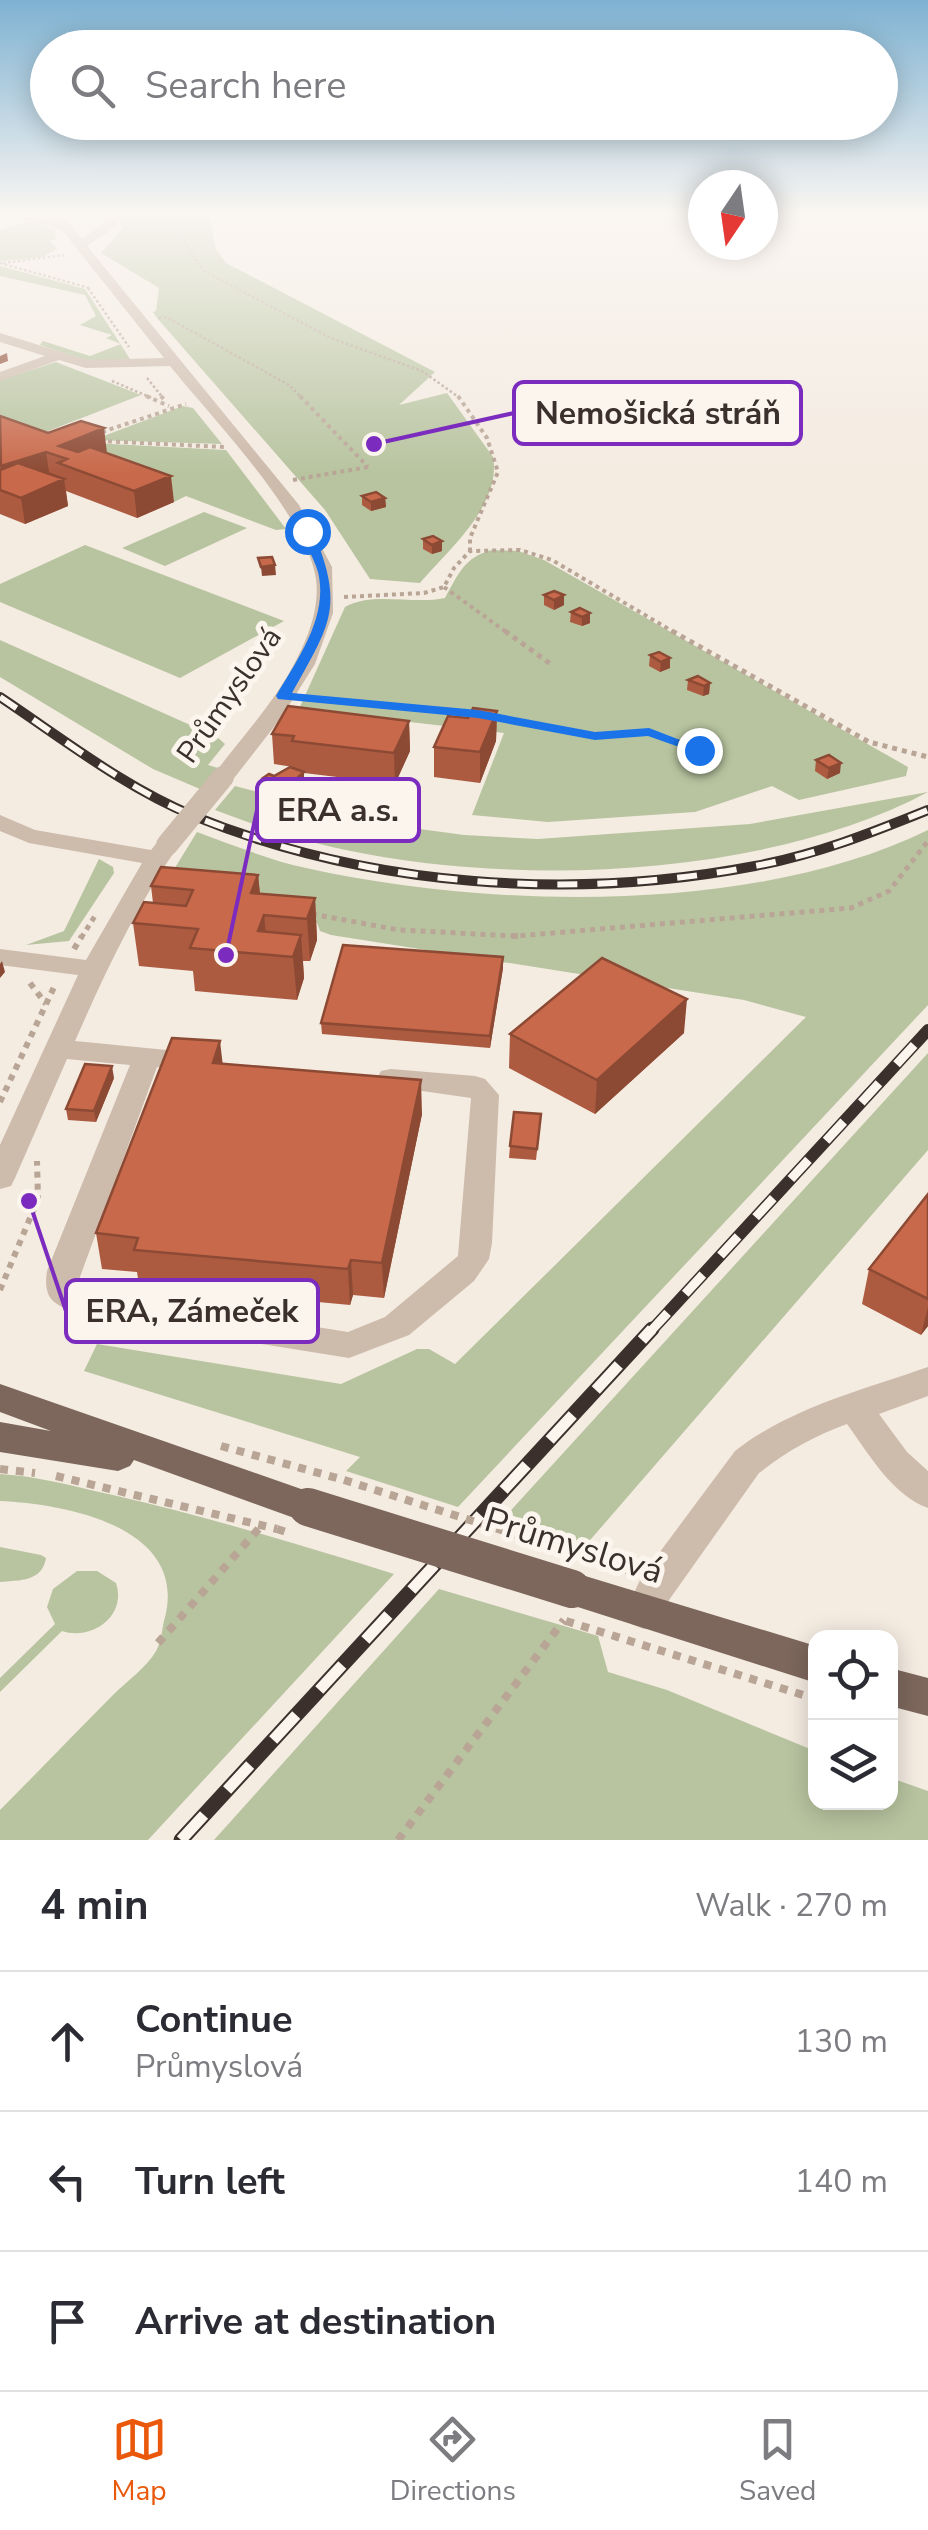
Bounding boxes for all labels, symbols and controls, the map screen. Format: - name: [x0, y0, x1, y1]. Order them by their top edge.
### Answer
- search box: [30, 30, 898, 140]
- icon: search: [65, 58, 120, 113]
- text: Search here: [145, 60, 346, 111]
- north arrow: [688, 170, 778, 260]
- callout: Nemošická stráň: [514, 382, 801, 444]
- text: Nemošická stráň: [535, 392, 781, 435]
- route start: [285, 509, 331, 555]
- street label: Průmyslová: [167, 619, 291, 772]
- route end: [677, 728, 723, 774]
- callout: ERA a.s.: [257, 779, 419, 841]
- text: ERA a.s.: [277, 789, 399, 832]
- callout: ERA, Zámeček: [66, 1280, 318, 1342]
- text: ERA, Zámeček: [86, 1290, 299, 1333]
- street label: Průmyslová: [479, 1496, 669, 1595]
- map controls: [808, 1630, 898, 1810]
- button: locate: [808, 1630, 898, 1720]
- button: layers: [808, 1720, 898, 1810]
- text: 4 min: [40, 1877, 149, 1934]
- text: Walk · 270 m: [695, 1884, 888, 1927]
- text: Continue: [135, 1994, 293, 2045]
- icon: ahead: [40, 2014, 95, 2069]
- text: 130 m: [795, 2020, 888, 2063]
- text: Průmyslová: [135, 2045, 303, 2088]
- icon: left: [40, 2154, 95, 2209]
- text: Turn left: [135, 2156, 285, 2207]
- text: 140 m: [795, 2160, 888, 2203]
- icon: arrive: [40, 2294, 95, 2349]
- text: Arrive at destination: [135, 2296, 496, 2347]
- tab: Map: [112, 2412, 167, 2510]
- tab: Directions: [390, 2412, 516, 2510]
- tab: Saved: [739, 2412, 816, 2510]

